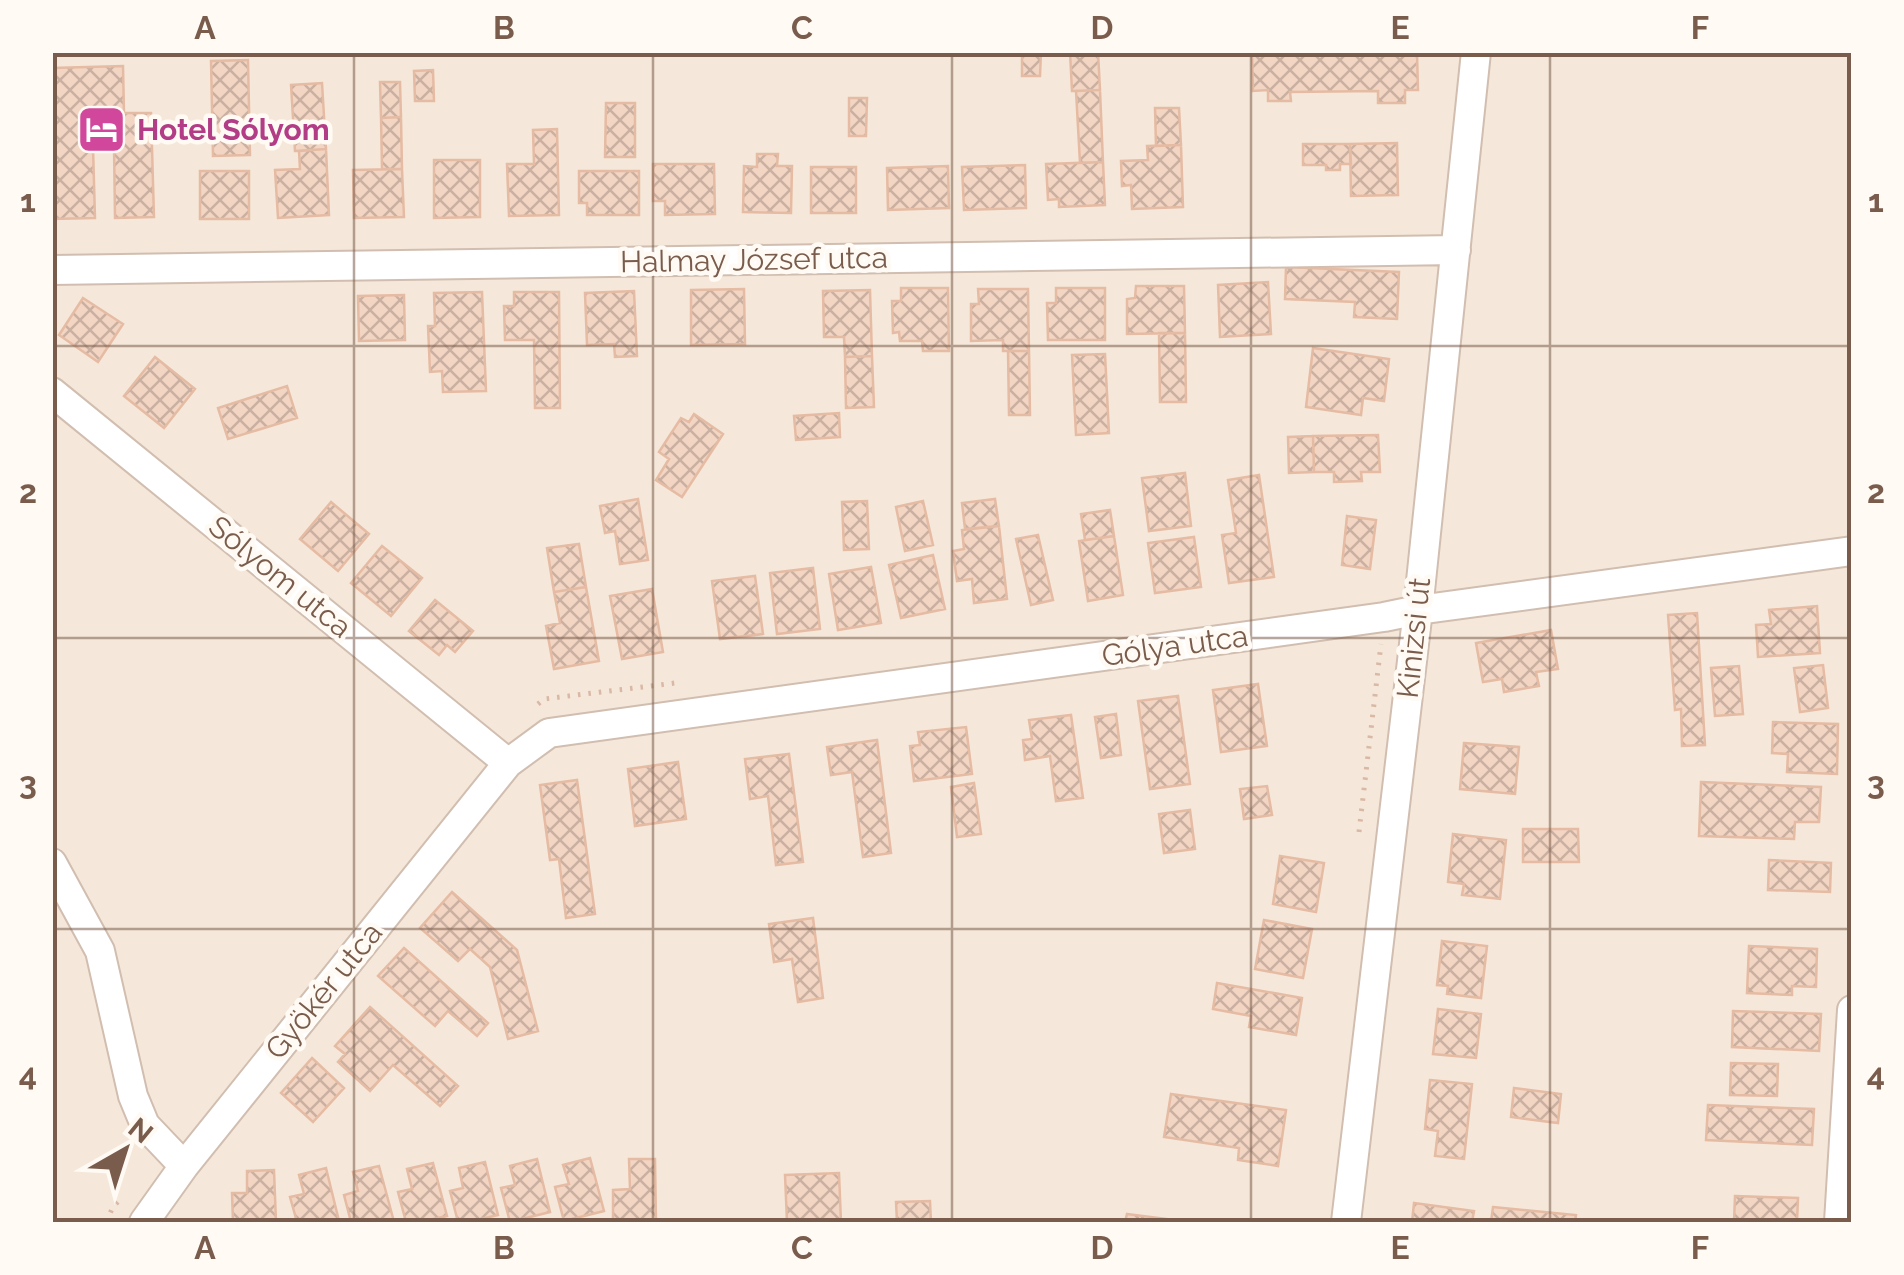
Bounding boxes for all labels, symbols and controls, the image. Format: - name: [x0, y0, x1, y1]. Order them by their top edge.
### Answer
- text: A: [194, 9, 216, 46]
- text: B: [493, 9, 515, 46]
- text: C: [791, 9, 813, 46]
- text: D: [1091, 9, 1113, 46]
- text: E: [1390, 9, 1410, 46]
- text: F: [1691, 9, 1709, 46]
- hotel icon: Hotel Sólyom: [76, 104, 128, 156]
- place label: Hotel Sólyom: [137, 112, 330, 147]
- text: 1: [20, 182, 36, 219]
- text: 1: [1868, 182, 1884, 219]
- street label: Halmay József utca: [620, 240, 888, 279]
- text: 2: [19, 473, 37, 510]
- text: 2: [1867, 473, 1885, 510]
- street label: Sólyom utca: [202, 509, 359, 645]
- street label: Kinizsi út: [1390, 576, 1437, 700]
- street label: Gólya utca: [1100, 618, 1250, 673]
- text: 3: [19, 764, 37, 801]
- text: 3: [1867, 764, 1885, 801]
- street label: Gyökér utca: [258, 915, 389, 1066]
- text: 4: [19, 1056, 37, 1093]
- text: 4: [1867, 1056, 1885, 1093]
- north arrow: [75, 1100, 175, 1200]
- text: N: [122, 1111, 159, 1151]
- text: A: [194, 1229, 216, 1266]
- text: B: [493, 1229, 515, 1266]
- text: C: [791, 1229, 813, 1266]
- text: D: [1091, 1229, 1113, 1266]
- text: E: [1390, 1229, 1410, 1266]
- text: F: [1691, 1229, 1709, 1266]

